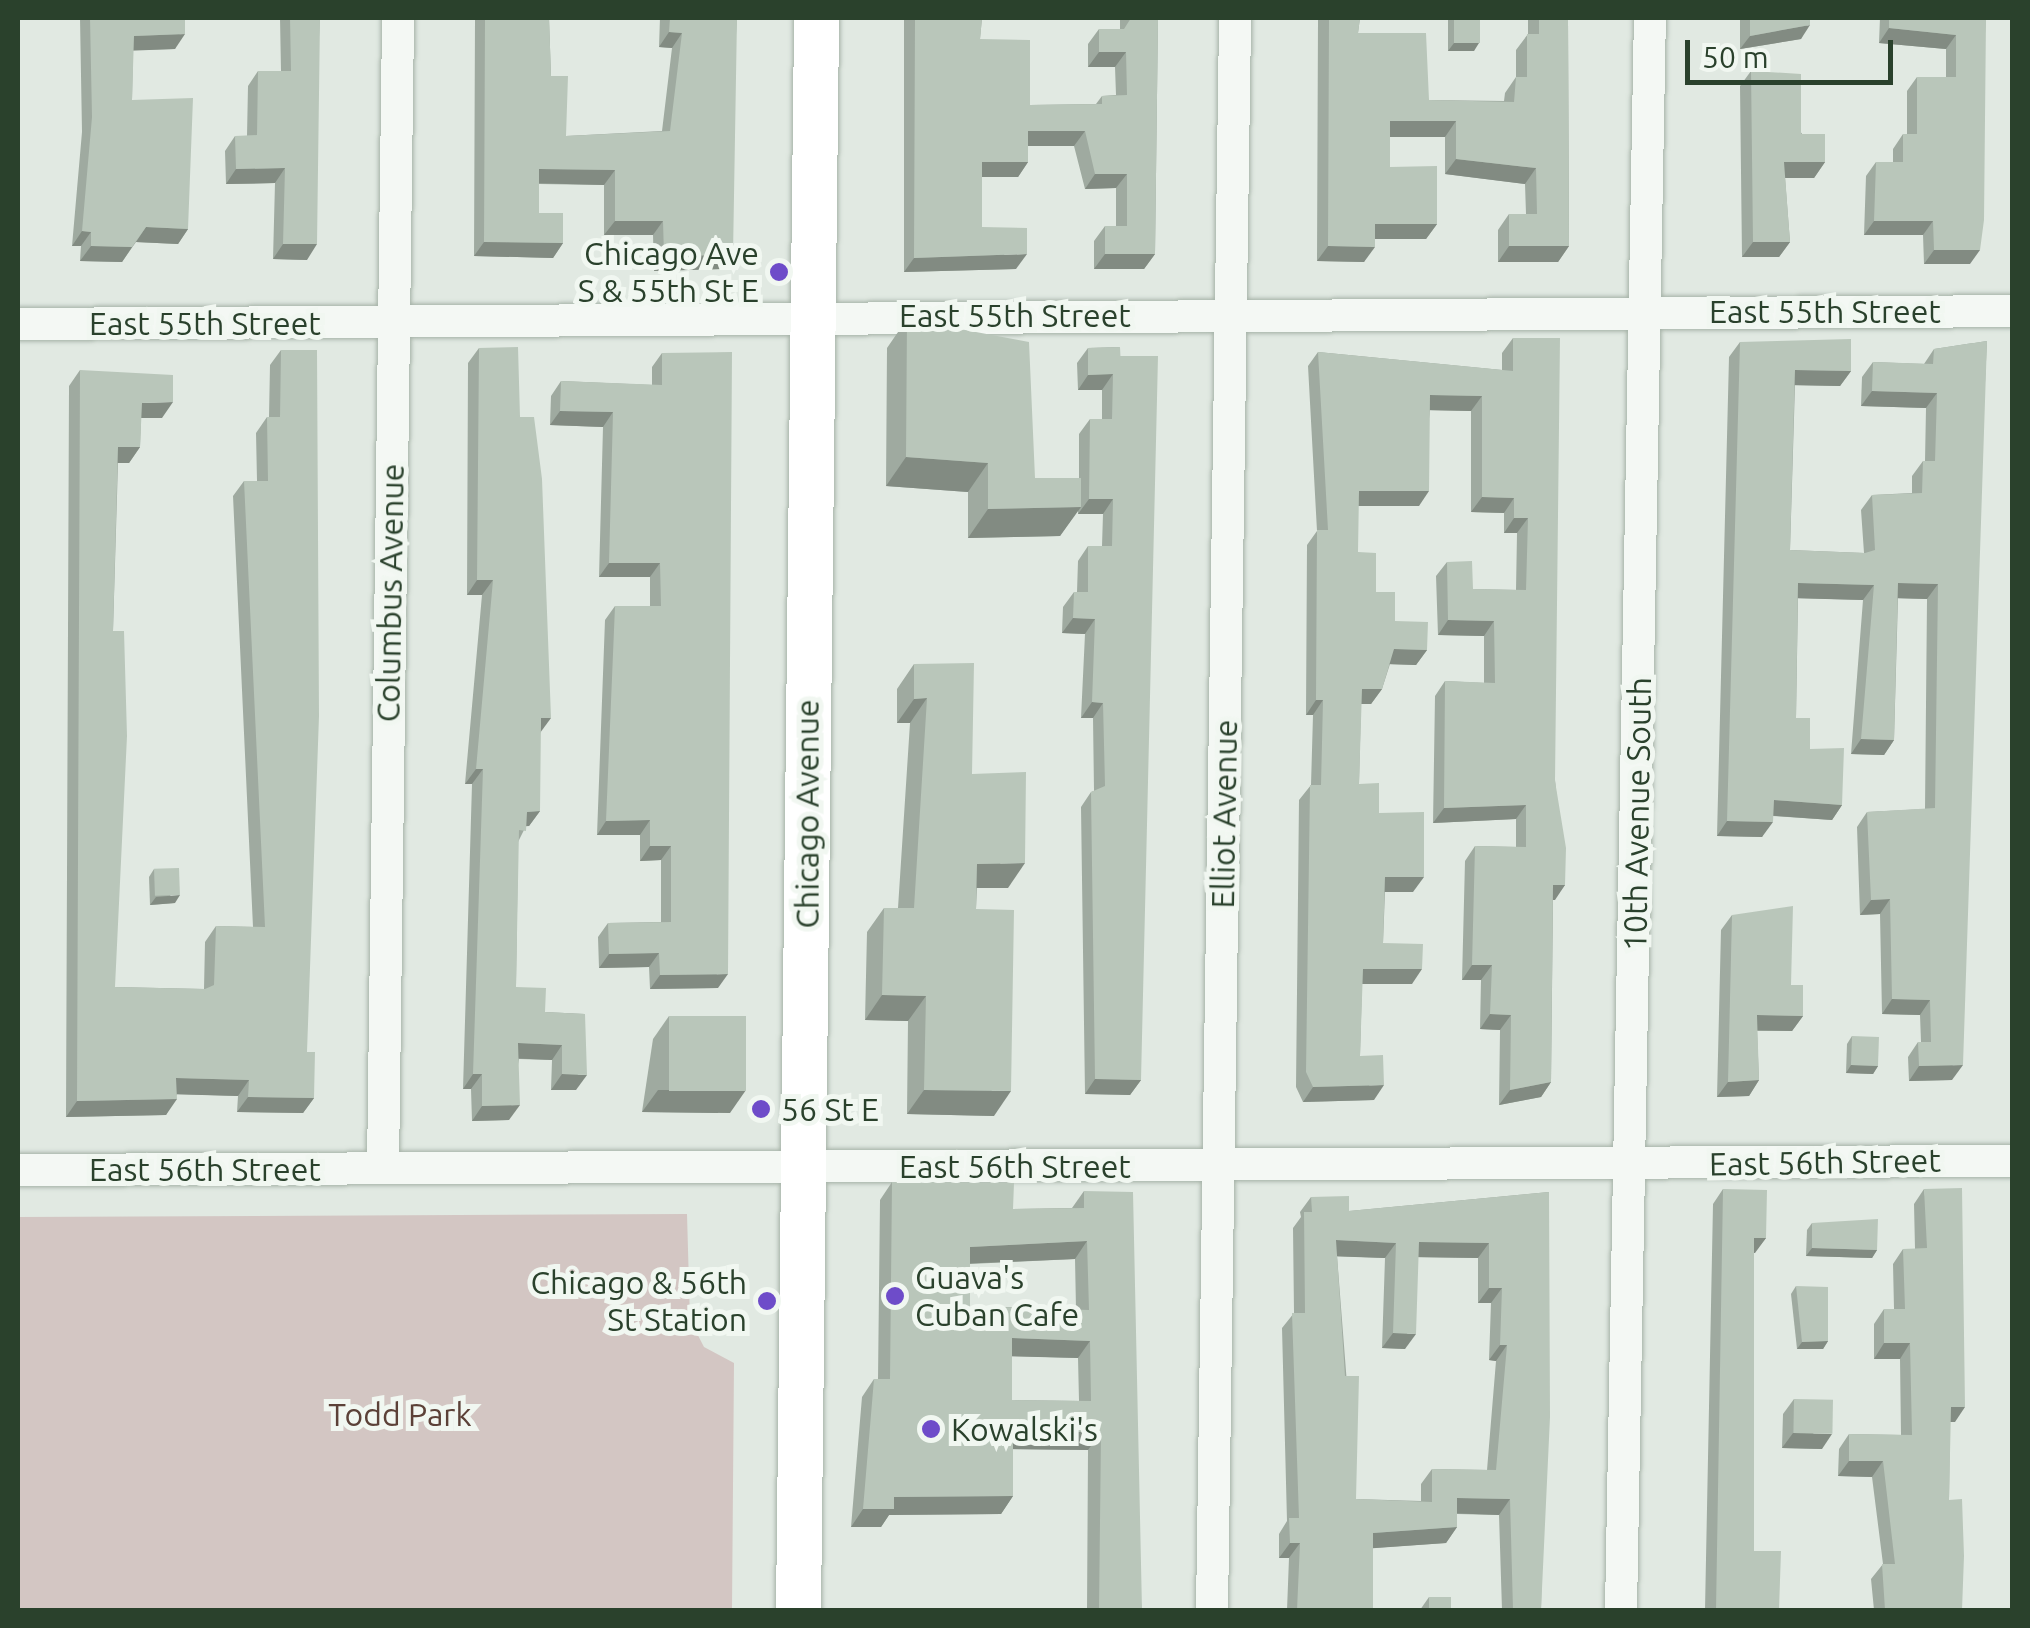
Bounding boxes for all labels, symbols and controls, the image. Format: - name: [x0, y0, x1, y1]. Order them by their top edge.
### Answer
- scale bar: [1690, 20, 1898, 82]
- text: 50 m: [1702, 40, 1769, 74]
- place label: Chicago Ave S & 55th St E: [578, 235, 759, 310]
- marker: Chicago Ave S & 55th St E: [768, 261, 790, 283]
- street label: East 55th Street: [1709, 292, 1941, 330]
- street label: East 55th Street: [899, 296, 1131, 334]
- street label: East 55th Street: [89, 304, 321, 342]
- street label: Columbus Avenue: [369, 463, 411, 723]
- street label: 10th Avenue South: [1615, 677, 1659, 951]
- street label: Chicago Avenue: [788, 699, 826, 929]
- street label: Elliot Avenue: [1203, 719, 1245, 909]
- place label: 56 St E: [781, 1090, 879, 1128]
- marker: 56 St E: [750, 1098, 772, 1120]
- street label: East 56th Street: [1709, 1141, 1941, 1183]
- street label: East 56th Street: [899, 1147, 1131, 1185]
- street label: East 56th Street: [89, 1150, 321, 1188]
- place label: Guava's Cuban Cafe: [915, 1259, 1079, 1334]
- place label: Chicago & 56th St Station: [530, 1264, 747, 1339]
- marker: Guava's Cuban Cafe: [884, 1285, 906, 1307]
- marker: Chicago & 56th St Station: [756, 1290, 778, 1312]
- park label: Todd Park: [328, 1395, 472, 1433]
- place label: Kowalski's: [951, 1410, 1098, 1448]
- marker: Kowalski's: [920, 1418, 942, 1440]

